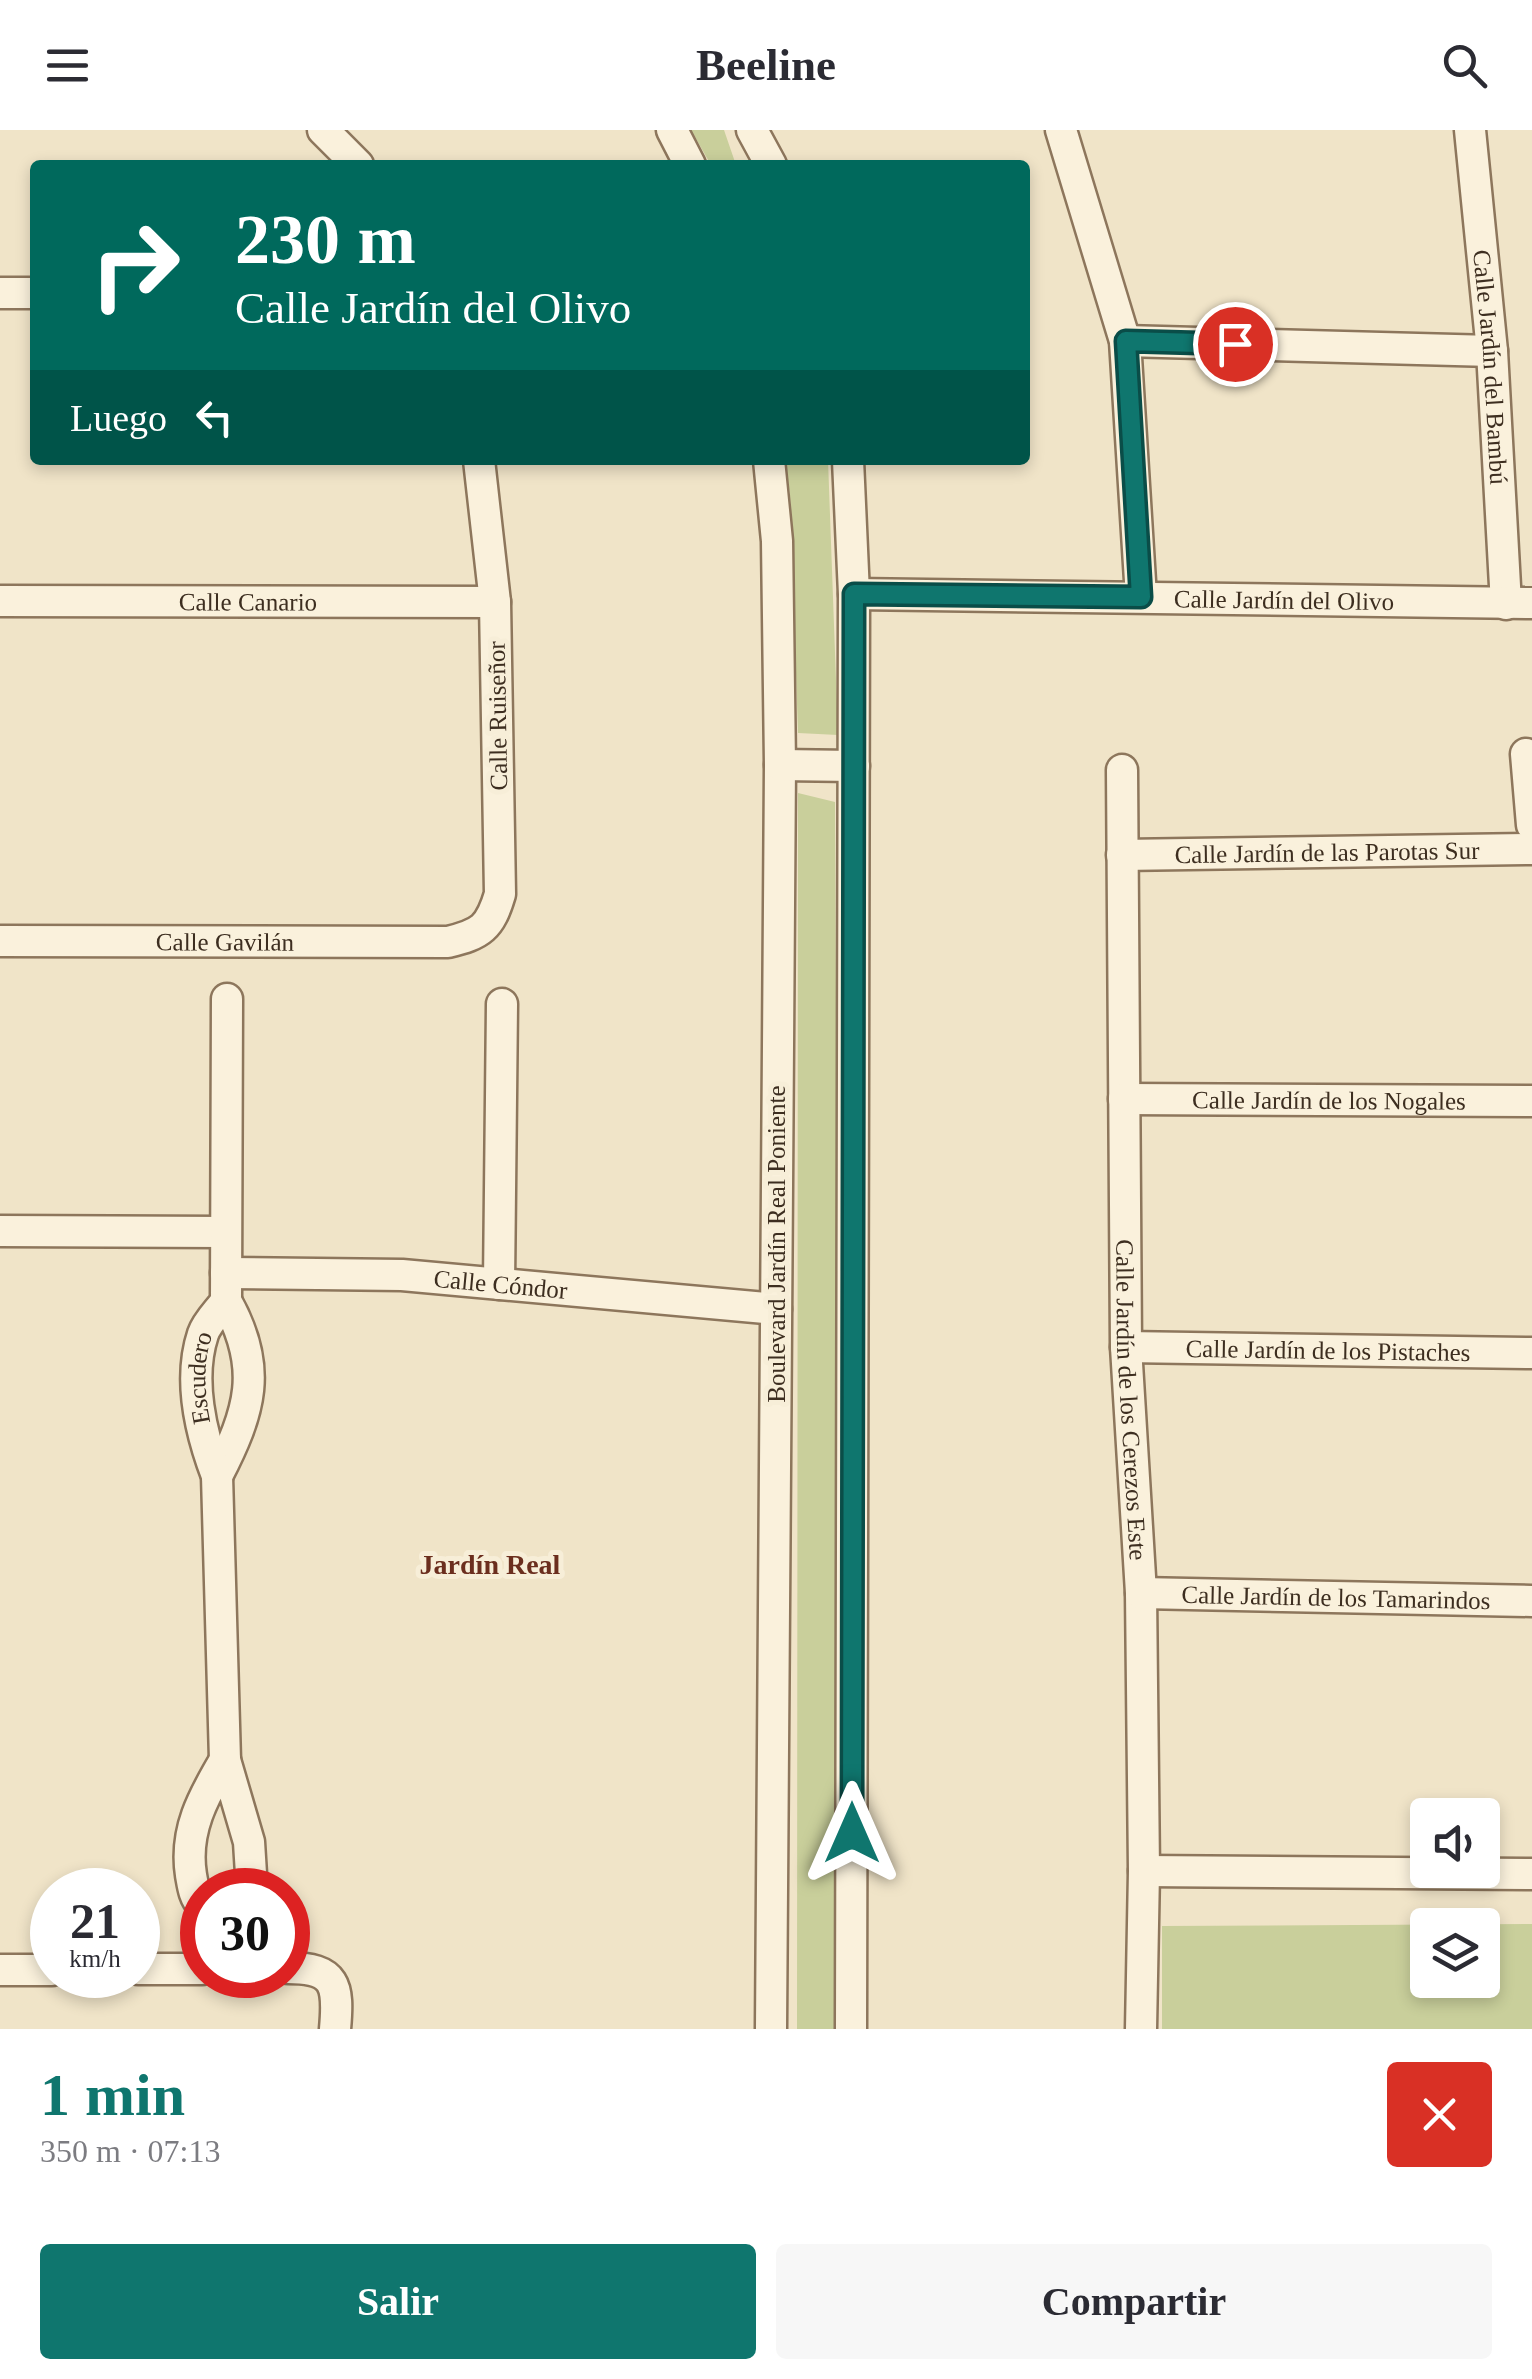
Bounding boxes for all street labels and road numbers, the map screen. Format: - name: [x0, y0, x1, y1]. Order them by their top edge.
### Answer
- street label: Calle Jardín del Bambú: [1468, 248, 1512, 486]
- street label: Calle Jardín del Olivo: [1174, 585, 1394, 615]
- street label: Calle Canario: [179, 588, 317, 616]
- street label: Calle Ruiseñor: [483, 640, 512, 791]
- street label: Calle Jardín de las Parotas Sur: [1174, 837, 1480, 868]
- street label: Calle Gavilán: [156, 928, 295, 956]
- street label: Boulevard Jardín Real Poniente: [763, 1085, 790, 1403]
- street label: Calle Jardín de los Nogales: [1192, 1086, 1466, 1115]
- street label: Calle Jardín de los Cerezos Este: [1111, 1239, 1152, 1561]
- street label: Calle Cóndor: [433, 1265, 569, 1304]
- street label: Escudero: [183, 1328, 217, 1426]
- street label: Calle Jardín de los Pistaches: [1185, 1335, 1471, 1366]
- street label: Calle Jardín de los Tamarindos: [1181, 1581, 1491, 1614]

